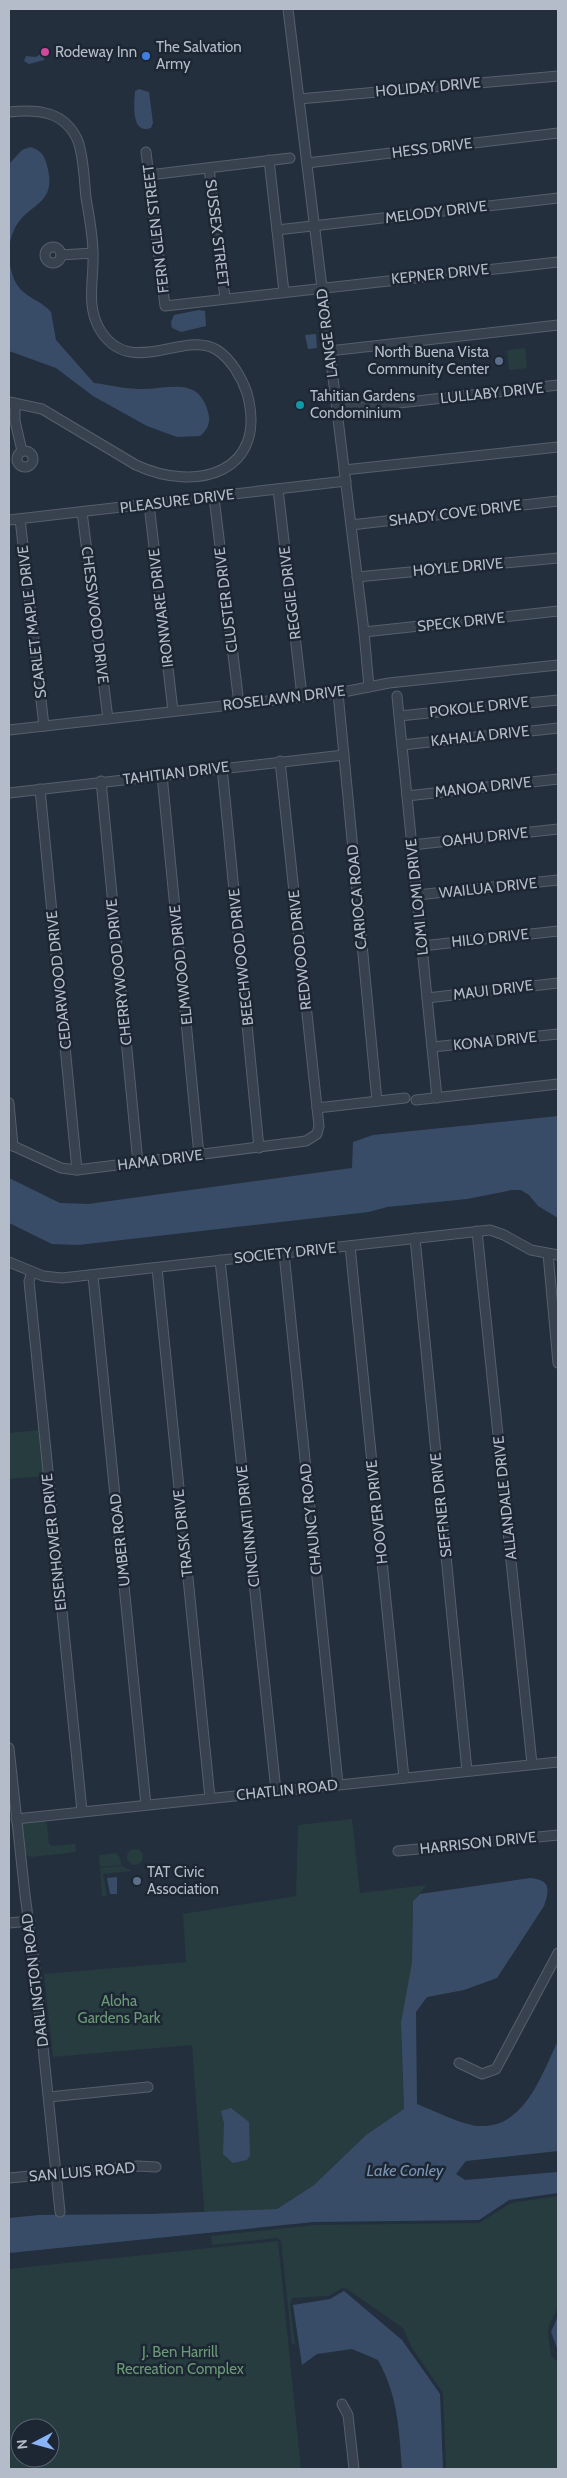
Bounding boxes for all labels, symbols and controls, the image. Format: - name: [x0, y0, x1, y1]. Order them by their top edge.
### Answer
- place label: The Salvation Army: [156, 38, 242, 73]
- place label: Rodeway Inn: [55, 43, 137, 61]
- marker: Rodeway Inn: [39, 46, 51, 58]
- marker: The Salvation Army: [140, 50, 152, 62]
- street label: HOLIDAY DRIVE: [375, 73, 481, 101]
- street label: HESS DRIVE: [391, 134, 473, 162]
- street label: FERN GLEN STREET: [139, 164, 173, 294]
- street label: SUSSEX STREET: [201, 178, 233, 288]
- street label: MELODY DRIVE: [384, 197, 488, 227]
- street label: KEPNER DRIVE: [390, 260, 490, 288]
- street label: LANGE ROAD: [313, 287, 341, 379]
- place label: North Buena Vista Community Center: [368, 343, 490, 378]
- marker: North Buena Vista Community Center: [493, 355, 505, 367]
- street label: LULLABY DRIVE: [439, 379, 545, 407]
- place label: Tahitian Gardens Condominium: [310, 387, 415, 422]
- marker: Tahitian Gardens Condominium: [294, 399, 306, 411]
- street label: PLEASURE DRIVE: [119, 485, 235, 517]
- street label: SHADY COVE DRIVE: [388, 496, 522, 530]
- street label: SCARLET MAPLE DRIVE: [14, 545, 50, 699]
- street label: CHESSWOOD DRIVE: [78, 545, 112, 685]
- street label: REGGIE DRIVE: [275, 545, 305, 641]
- street label: CLUSTER DRIVE: [211, 546, 241, 654]
- street label: IRONWARE DRIVE: [145, 547, 177, 669]
- street label: HOYLE DRIVE: [412, 554, 504, 580]
- street label: SPECK DRIVE: [416, 608, 506, 636]
- street label: ROSELAWN DRIVE: [222, 682, 346, 714]
- street label: POKOLE DRIVE: [428, 693, 530, 721]
- street label: KAHALA DRIVE: [430, 722, 530, 750]
- street label: TAHITIAN DRIVE: [122, 758, 230, 788]
- street label: MANOA DRIVE: [434, 773, 532, 801]
- street label: OAHU DRIVE: [441, 824, 529, 850]
- street label: LOMI LOMI DRIVE: [402, 838, 432, 956]
- street label: CARIOCA ROAD: [343, 844, 371, 950]
- street label: WAILUA DRIVE: [438, 874, 538, 902]
- street label: BEECHWOOD DRIVE: [225, 887, 257, 1027]
- street label: REDWOOD DRIVE: [285, 889, 315, 1011]
- street label: CHERRYWOOD DRIVE: [102, 898, 136, 1046]
- street label: ELMWOOD DRIVE: [166, 904, 196, 1026]
- street label: CEDARWOOD DRIVE: [43, 910, 75, 1050]
- street label: HILO DRIVE: [450, 925, 530, 951]
- street label: MAUI DRIVE: [452, 976, 534, 1004]
- street label: KONA DRIVE: [452, 1028, 538, 1054]
- street label: HAMA DRIVE: [116, 1146, 204, 1174]
- street label: SOCIETY DRIVE: [233, 1239, 337, 1267]
- street label: ALLANDALE DRIVE: [490, 1435, 520, 1561]
- street label: SEFFNER DRIVE: [427, 1452, 455, 1558]
- street label: HOOVER DRIVE: [363, 1459, 391, 1565]
- street label: CHAUNCY ROAD: [296, 1462, 326, 1576]
- street label: CINCINNATI DRIVE: [233, 1464, 263, 1588]
- street label: EISENHOWER DRIVE: [38, 1472, 70, 1612]
- street label: TRASK DRIVE: [169, 1488, 197, 1578]
- street label: UMBER ROAD: [106, 1493, 134, 1587]
- street label: CHATLIN ROAD: [235, 1776, 339, 1804]
- street label: HARRISON DRIVE: [419, 1828, 537, 1858]
- place label: TAT Civic Association: [147, 1863, 219, 1898]
- marker: TAT Civic Association: [131, 1875, 143, 1887]
- street label: DARLINGTON ROAD: [18, 1912, 52, 2048]
- park label: Aloha Gardens Park: [78, 1992, 161, 2027]
- street label: SAN LUIS ROAD: [28, 2158, 136, 2186]
- water label: Lake Conley: [367, 2161, 444, 2180]
- park label: J. Ben Harrill Recreation Complex: [116, 2343, 244, 2378]
- north arrow: [10, 2418, 60, 2468]
- text: N: [13, 2438, 32, 2450]

